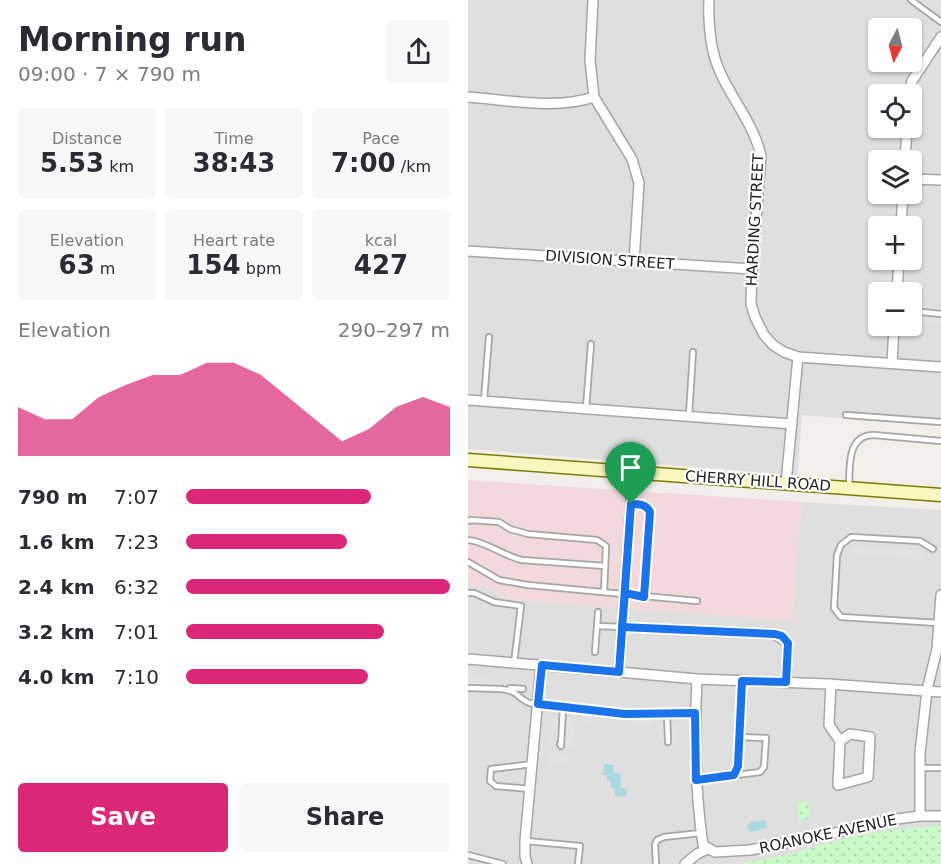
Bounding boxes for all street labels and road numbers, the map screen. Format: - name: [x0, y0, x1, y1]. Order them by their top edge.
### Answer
- street label: HARDING STREET: [743, 152, 768, 287]
- street label: DIVISION STREET: [545, 247, 676, 274]
- street label: CHERRY HILL ROAD: [685, 467, 831, 495]
- street label: ROANOKE AVENUE: [758, 811, 898, 857]

